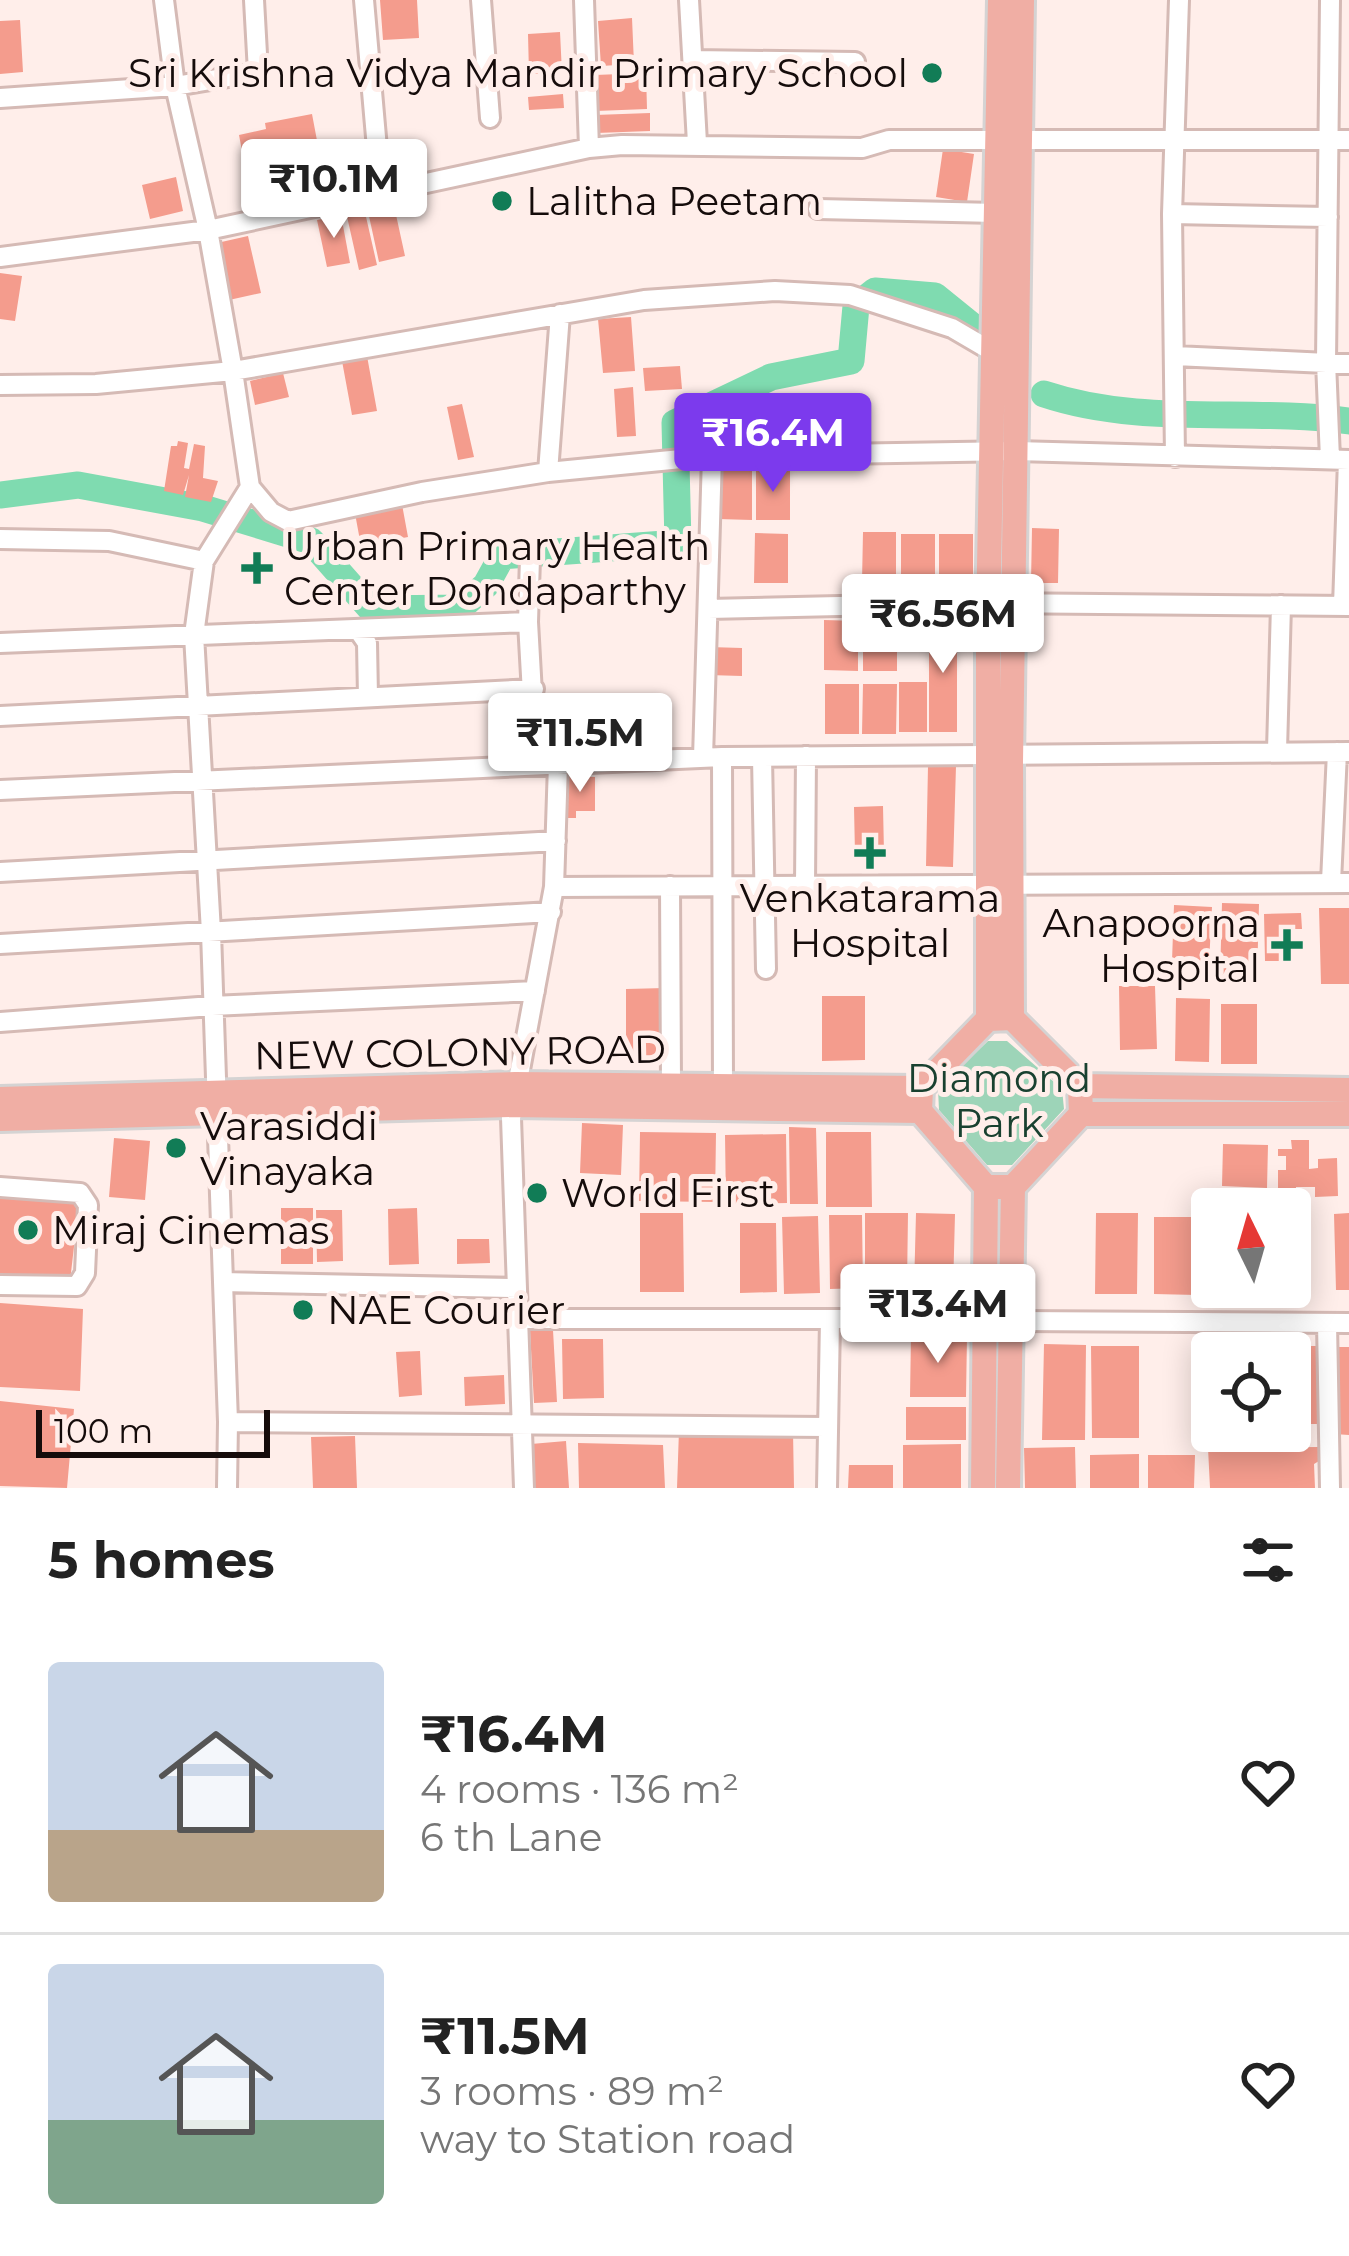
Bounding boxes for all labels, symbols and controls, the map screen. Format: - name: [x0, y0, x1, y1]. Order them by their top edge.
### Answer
- place label: Sri Krishna Vidya Mandir Primary School: [128, 49, 908, 97]
- marker: Sri Krishna Vidya Mandir Primary School: [919, 60, 945, 86]
- pin: ₹10.1M: [236, 139, 432, 241]
- text: ₹10.1M: [268, 154, 400, 202]
- place label: Lalitha Peetam: [526, 177, 822, 225]
- marker: Lalitha Peetam: [489, 188, 515, 214]
- pin: ₹16.4M: [675, 393, 871, 495]
- text: ₹16.4M: [701, 408, 845, 456]
- place label: Urban Primary Health Center Dondaparthy: [284, 522, 710, 615]
- marker: Urban Primary Health Center Dondaparthy: [241, 552, 273, 584]
- pin: ₹6.56M: [845, 574, 1041, 676]
- text: ₹6.56M: [869, 589, 1017, 637]
- pin: ₹11.5M: [482, 693, 678, 795]
- text: ₹11.5M: [515, 708, 645, 756]
- marker: Venkatarama Hospital: [854, 837, 886, 869]
- place label: Venkatarama Hospital: [740, 874, 1000, 967]
- place label: Anapoorna Hospital: [1043, 899, 1260, 992]
- marker: Anapoorna Hospital: [1271, 929, 1303, 961]
- street label: NEW COLONY ROAD: [254, 1024, 666, 1080]
- park label: Diamond Park: [907, 1054, 1091, 1147]
- place label: Varasiddi Vinayaka: [200, 1102, 378, 1195]
- marker: Varasiddi Vinayaka: [163, 1135, 189, 1161]
- place label: World First: [561, 1169, 775, 1217]
- marker: World First: [524, 1180, 550, 1206]
- north arrow: [1191, 1188, 1311, 1308]
- map controls: [1191, 1188, 1311, 1452]
- place label: Miraj Cinemas: [52, 1206, 329, 1254]
- marker: Miraj Cinemas: [15, 1217, 41, 1243]
- pin: ₹13.4M: [840, 1264, 1036, 1366]
- text: ₹13.4M: [867, 1279, 1009, 1327]
- place label: NAE Courier: [327, 1286, 565, 1334]
- marker: NAE Courier: [290, 1297, 316, 1323]
- button: locate: [1191, 1332, 1311, 1452]
- scale bar: [36, 1404, 270, 1457]
- text: 100 m: [54, 1411, 153, 1451]
- icon: filters: [1235, 1527, 1301, 1593]
- text: 5 homes: [48, 1529, 275, 1591]
- text: ₹16.4M: [420, 1703, 607, 1765]
- icon: home: [144, 1710, 288, 1854]
- icon: heart: [1235, 1749, 1301, 1815]
- text: 4 rooms · 136 m²: [420, 1765, 739, 1813]
- text: 6 th Lane: [420, 1813, 602, 1861]
- text: ₹11.5M: [420, 2005, 590, 2067]
- icon: home: [144, 2012, 288, 2156]
- icon: heart: [1235, 2051, 1301, 2117]
- text: 3 rooms · 89 m²: [420, 2067, 724, 2115]
- text: way to Station road: [420, 2115, 795, 2163]

